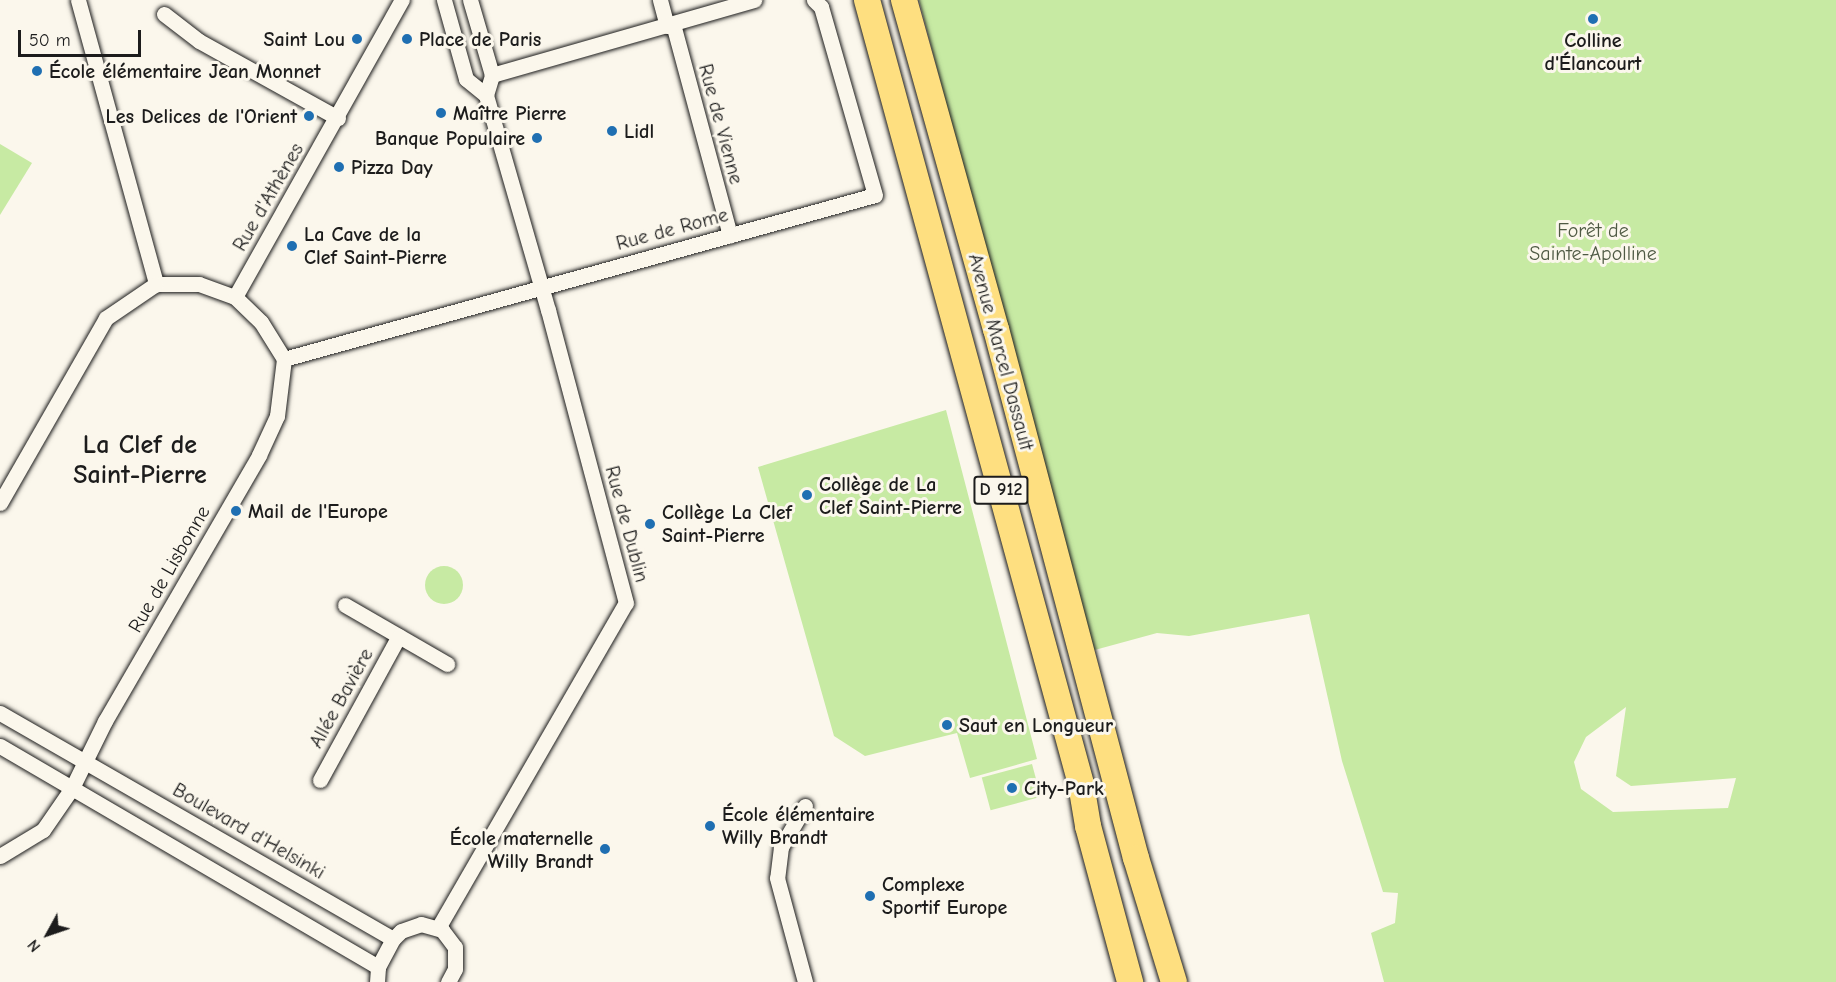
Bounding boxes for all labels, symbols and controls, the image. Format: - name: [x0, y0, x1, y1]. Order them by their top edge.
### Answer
- marker: Colline d'Élancourt: [1586, 12, 1600, 26]
- scale bar: [21, 18, 144, 56]
- place label: Saint Lou: [264, 27, 345, 51]
- place label: Place de Paris: [419, 27, 541, 51]
- place label: Colline d'Élancourt: [1545, 28, 1641, 75]
- text: 50 m: [29, 30, 71, 51]
- marker: Saint Lou: [350, 32, 364, 46]
- marker: Place de Paris: [400, 32, 414, 46]
- place label: École élémentaire Jean Monnet: [49, 59, 321, 83]
- street label: Rue de Vienne: [693, 61, 749, 187]
- marker: École élémentaire Jean Monnet: [30, 64, 44, 78]
- place label: Maître Pierre: [453, 101, 566, 125]
- place label: Les Delices de l'Orient: [105, 104, 297, 128]
- marker: Maître Pierre: [434, 106, 448, 120]
- marker: Les Delices de l'Orient: [302, 109, 316, 123]
- place label: Lidl: [624, 119, 654, 143]
- marker: Lidl: [605, 124, 619, 138]
- place label: Banque Populaire: [375, 126, 525, 150]
- marker: Banque Populaire: [530, 131, 544, 145]
- street label: Rue d'Athènes: [227, 139, 309, 255]
- place label: Pizza Day: [351, 155, 433, 179]
- marker: Pizza Day: [332, 160, 346, 174]
- street label: Rue de Rome: [613, 203, 731, 255]
- park label: Forêt de Sainte-Apolline: [1529, 219, 1657, 266]
- place label: La Cave de la Clef Saint-Pierre: [304, 222, 447, 269]
- marker: La Cave de la Clef Saint-Pierre: [285, 239, 299, 253]
- street label: Avenue Marcel Dassault: [963, 251, 1039, 453]
- district label: La Clef de Saint-Pierre: [73, 430, 207, 491]
- street label: Rue de Dublin: [600, 463, 654, 585]
- place label: Collège de La Clef Saint-Pierre: [819, 472, 962, 519]
- road number: D 912: [972, 475, 1030, 505]
- marker: Collège de La Clef Saint-Pierre: [800, 488, 814, 502]
- place label: Mail de l'Europe: [248, 499, 388, 523]
- place label: Collège La Clef Saint-Pierre: [662, 500, 792, 547]
- street label: Rue de Lisbonne: [123, 501, 215, 637]
- marker: Mail de l'Europe: [229, 504, 243, 518]
- marker: Collège La Clef Saint-Pierre: [643, 517, 657, 531]
- street label: Allée Bavière: [304, 644, 378, 752]
- place label: Saut en Longueur: [959, 713, 1113, 737]
- marker: Saut en Longueur: [940, 718, 954, 732]
- place label: City-Park: [1024, 776, 1104, 800]
- street label: Boulevard d'Helsinki: [169, 778, 329, 884]
- marker: City-Park: [1005, 781, 1019, 795]
- place label: École élémentaire Willy Brandt: [722, 802, 875, 849]
- marker: École élémentaire Willy Brandt: [703, 819, 717, 833]
- place label: École maternelle Willy Brandt: [450, 826, 593, 873]
- marker: École maternelle Willy Brandt: [598, 842, 612, 856]
- place label: Complexe Sportif Europe: [882, 873, 1007, 920]
- marker: Complexe Sportif Europe: [863, 889, 877, 903]
- north arrow: [18, 904, 78, 964]
- text: N: [24, 936, 44, 955]

